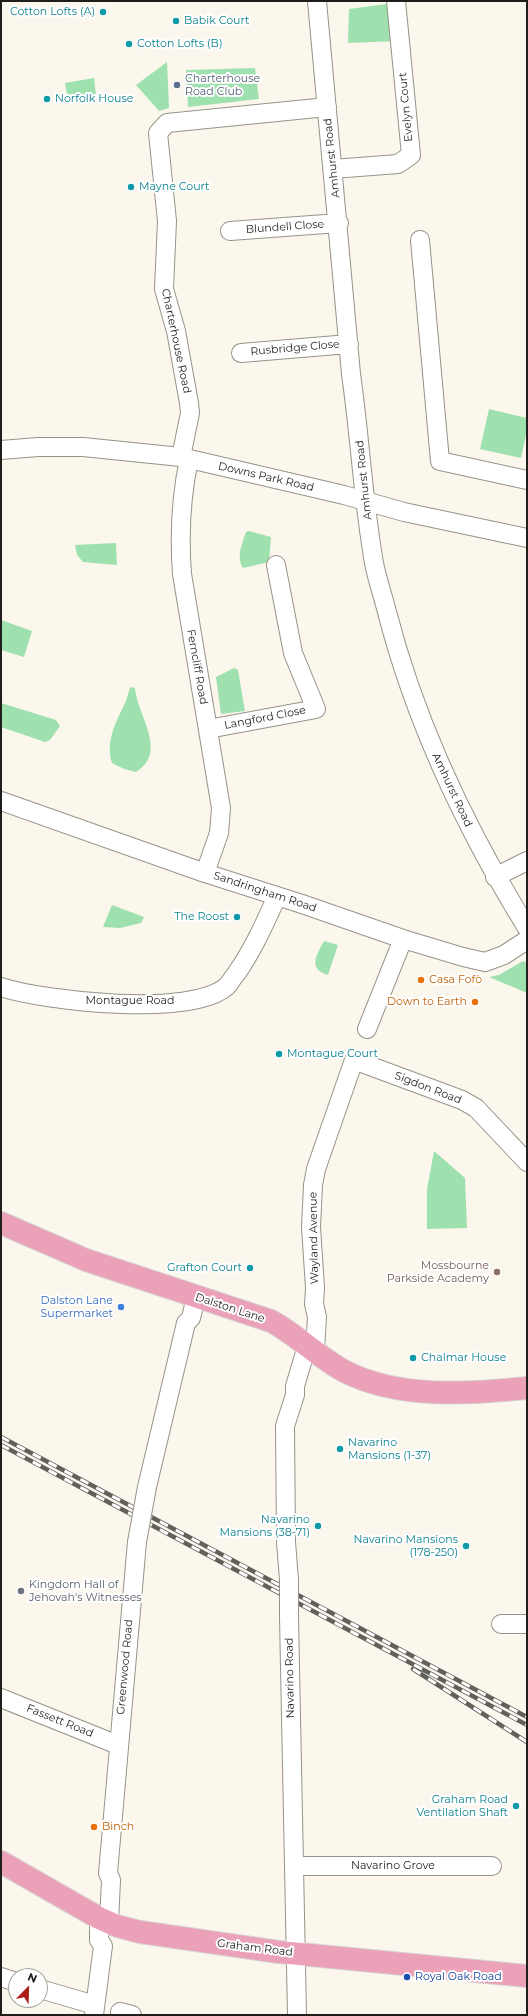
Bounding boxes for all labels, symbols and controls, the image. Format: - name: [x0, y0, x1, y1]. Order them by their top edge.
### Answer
- place label: Cotton Lofts (A): [10, 5, 95, 19]
- marker: Cotton Lofts (A): [98, 7, 108, 17]
- place label: Babik Court: [184, 14, 250, 28]
- marker: Babik Court: [171, 16, 181, 26]
- place label: Cotton Lofts (B): [137, 37, 223, 51]
- marker: Cotton Lofts (B): [124, 39, 134, 49]
- place label: Charterhouse Road Club: [185, 72, 260, 98]
- street label: Evelyn Court: [396, 72, 416, 142]
- marker: Charterhouse Road Club: [172, 80, 182, 90]
- place label: Norfolk House: [55, 92, 133, 106]
- marker: Norfolk House: [42, 94, 52, 104]
- street label: Amhurst Road: [321, 117, 343, 199]
- place label: Mayne Court: [139, 180, 210, 194]
- marker: Mayne Court: [126, 182, 136, 192]
- street label: Blundell Close: [245, 218, 325, 236]
- street label: Charterhouse Road: [158, 287, 194, 395]
- street label: Rusbridge Close: [250, 338, 340, 358]
- street label: Amhurst Road: [353, 439, 375, 521]
- street label: Downs Park Road: [217, 460, 315, 494]
- street label: Ferncliff Road: [184, 628, 210, 706]
- street label: Langford Close: [223, 704, 307, 732]
- street label: Amhurst Road: [429, 751, 475, 829]
- street label: Sandringham Road: [212, 869, 318, 915]
- place label: The Roost: [174, 910, 229, 924]
- marker: The Roost: [232, 912, 242, 922]
- place label: Casa Fofò: [429, 973, 482, 987]
- marker: Casa Fofò: [416, 975, 426, 985]
- street label: Montague Road: [86, 994, 174, 1008]
- place label: Down to Earth: [387, 995, 467, 1009]
- marker: Down to Earth: [470, 997, 480, 1007]
- place label: Montague Court: [287, 1047, 378, 1061]
- marker: Montague Court: [274, 1049, 284, 1059]
- street label: Sigdon Road: [393, 1069, 463, 1107]
- street label: Wayland Avenue: [307, 1192, 321, 1284]
- place label: Mossbourne Parkside Academy: [387, 1259, 489, 1285]
- place label: Grafton Court: [167, 1261, 242, 1275]
- marker: Grafton Court: [245, 1263, 255, 1273]
- marker: Mossbourne Parkside Academy: [492, 1267, 502, 1277]
- street label: Dalston Lane: [194, 1291, 266, 1325]
- place label: Dalston Lane Supermarket: [40, 1294, 113, 1320]
- marker: Dalston Lane Supermarket: [116, 1302, 126, 1312]
- place label: Chalmar House: [421, 1351, 506, 1365]
- marker: Chalmar House: [408, 1353, 418, 1363]
- place label: Navarino Mansions (1-37): [348, 1436, 431, 1462]
- marker: Navarino Mansions (1-37): [335, 1444, 345, 1454]
- place label: Navarino Mansions (38-71): [220, 1513, 310, 1539]
- marker: Navarino Mansions (38-71): [313, 1521, 323, 1531]
- place label: Navarino Mansions (178-250): [353, 1533, 458, 1559]
- marker: Navarino Mansions (178-250): [461, 1541, 471, 1551]
- place label: Kingdom Hall of Jehovah's Witnesses: [29, 1578, 142, 1604]
- marker: Kingdom Hall of Jehovah's Witnesses: [16, 1586, 26, 1596]
- street label: Greenwood Road: [114, 1619, 136, 1715]
- street label: Navarino Road: [283, 1637, 297, 1719]
- street label: Fassett Road: [25, 1702, 95, 1740]
- place label: Graham Road Ventilation Shaft: [416, 1793, 508, 1819]
- marker: Graham Road Ventilation Shaft: [511, 1801, 521, 1811]
- place label: Binch: [102, 1820, 134, 1834]
- marker: Binch: [89, 1822, 99, 1832]
- street label: Navarino Grove: [351, 1859, 435, 1873]
- street label: Graham Road: [216, 1937, 294, 1959]
- north arrow: [8, 1968, 48, 2008]
- text: N: [25, 1970, 39, 1986]
- place label: Royal Oak Road: [415, 1970, 502, 1984]
- marker: Royal Oak Road: [402, 1972, 412, 1982]

